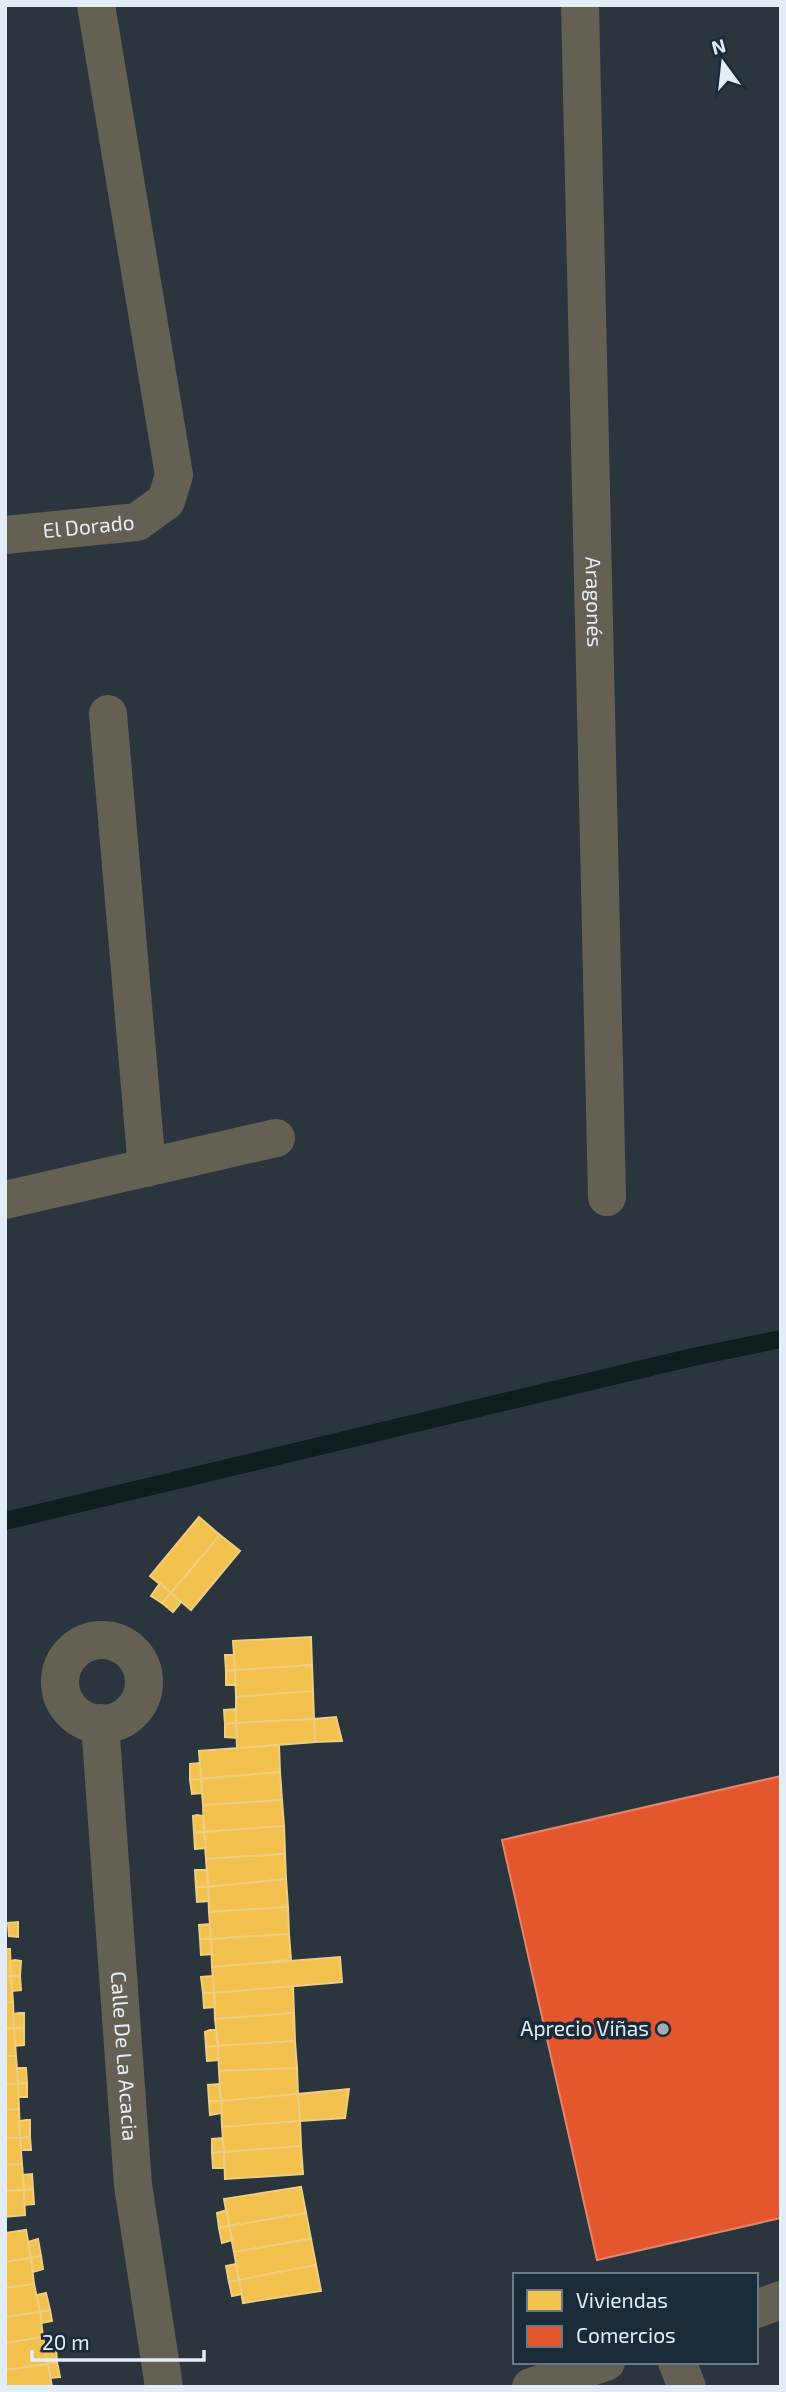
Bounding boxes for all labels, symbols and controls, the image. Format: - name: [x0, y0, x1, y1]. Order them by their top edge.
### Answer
- north arrow: [688, 28, 758, 98]
- text: N: [709, 33, 728, 59]
- street label: El Dorado: [41, 508, 135, 542]
- street label: Aragonés: [581, 556, 609, 647]
- street label: Calle De La Acacia: [107, 1970, 144, 2142]
- place label: Aprecio Viñas: [520, 2015, 649, 2040]
- marker: Aprecio Viñas: [655, 2021, 671, 2037]
- legend: [513, 2273, 758, 2364]
- text: Viviendas: [576, 2287, 668, 2312]
- scale bar: [32, 2318, 203, 2362]
- text: Comercios: [576, 2322, 676, 2347]
- text: 20 m: [42, 2329, 90, 2354]

